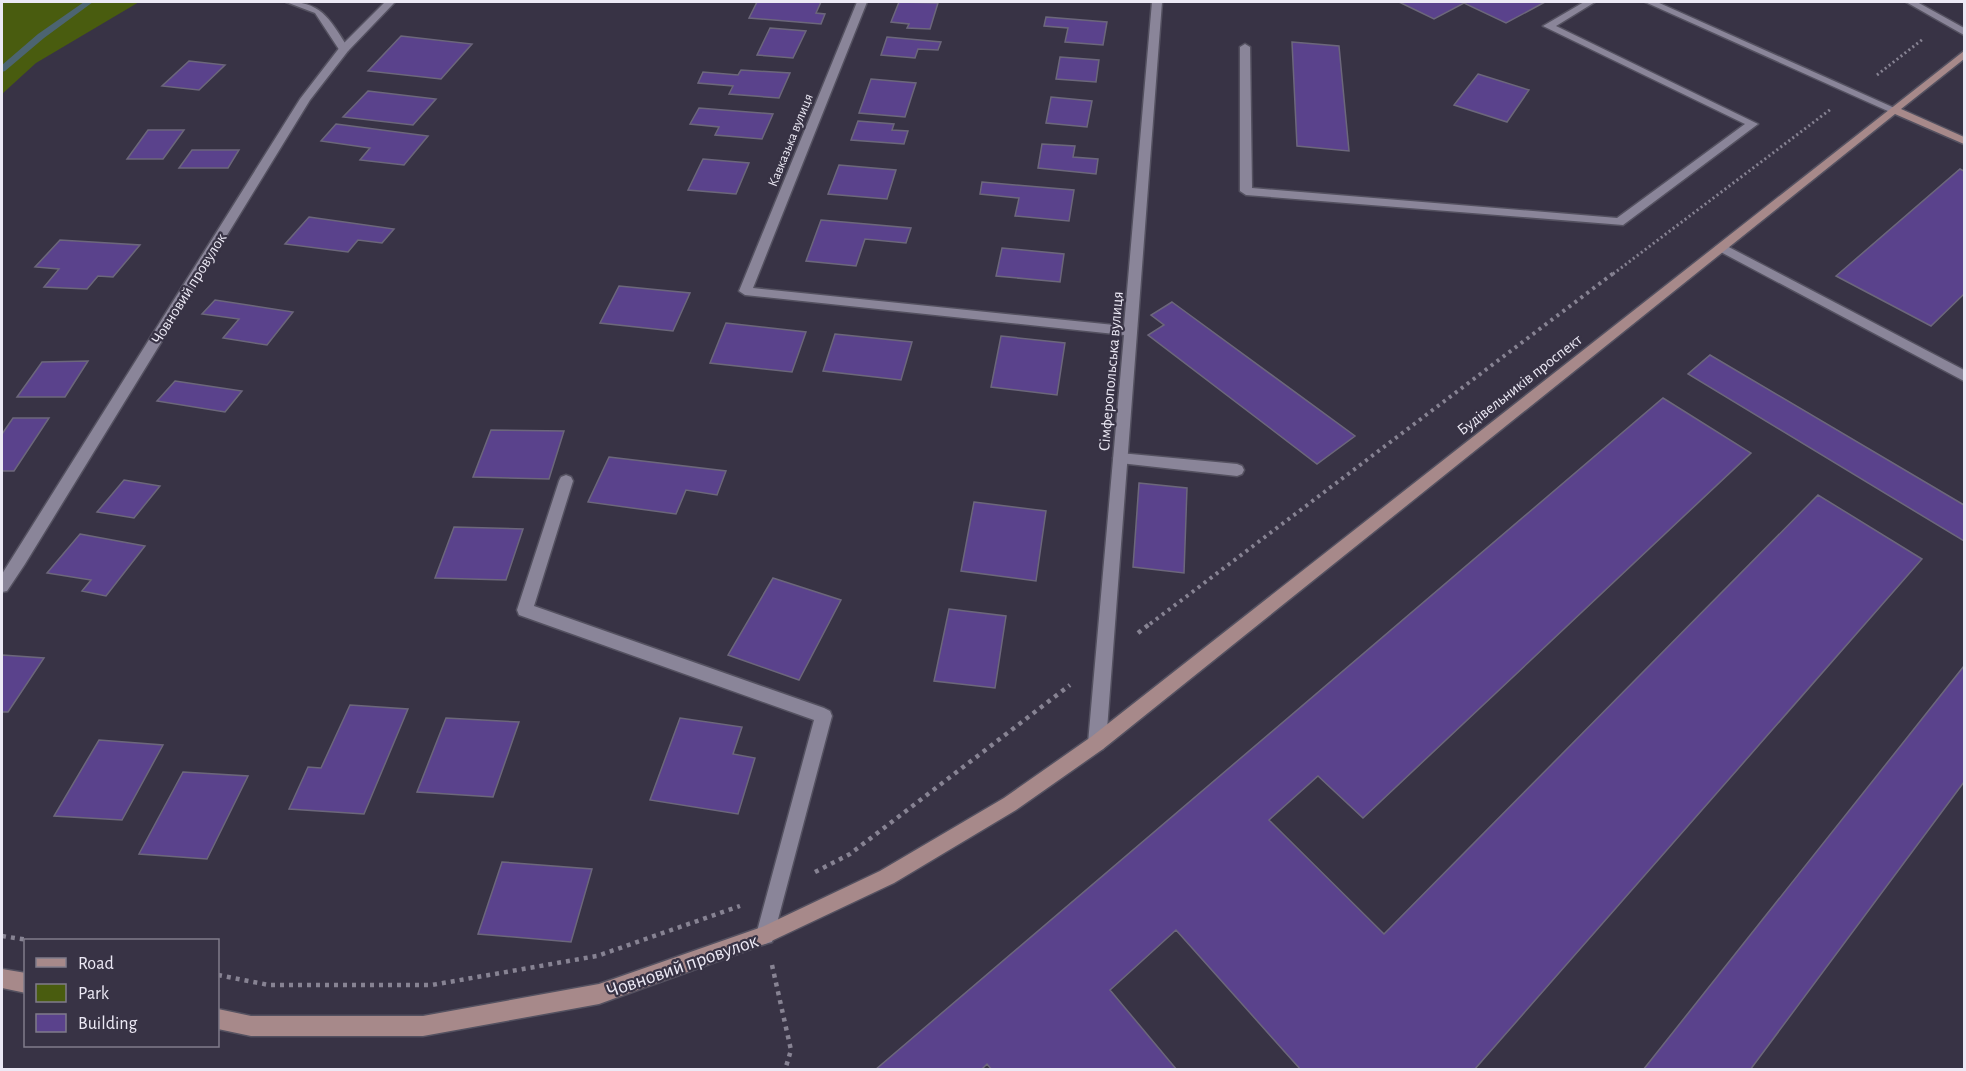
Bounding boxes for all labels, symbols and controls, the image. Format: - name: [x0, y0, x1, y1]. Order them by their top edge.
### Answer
- street label: Кавказька вулиця: [766, 92, 816, 189]
- street label: Човновий провулок: [148, 230, 231, 347]
- street label: Сімферопольська вулиця: [1096, 290, 1127, 452]
- street label: Будівельників проспект: [1454, 331, 1586, 439]
- street label: Човновий провулок: [604, 931, 761, 1001]
- legend: [24, 939, 219, 1047]
- text: Road: [78, 955, 114, 973]
- text: Park: [78, 985, 110, 1003]
- text: Building: [78, 1015, 138, 1033]

